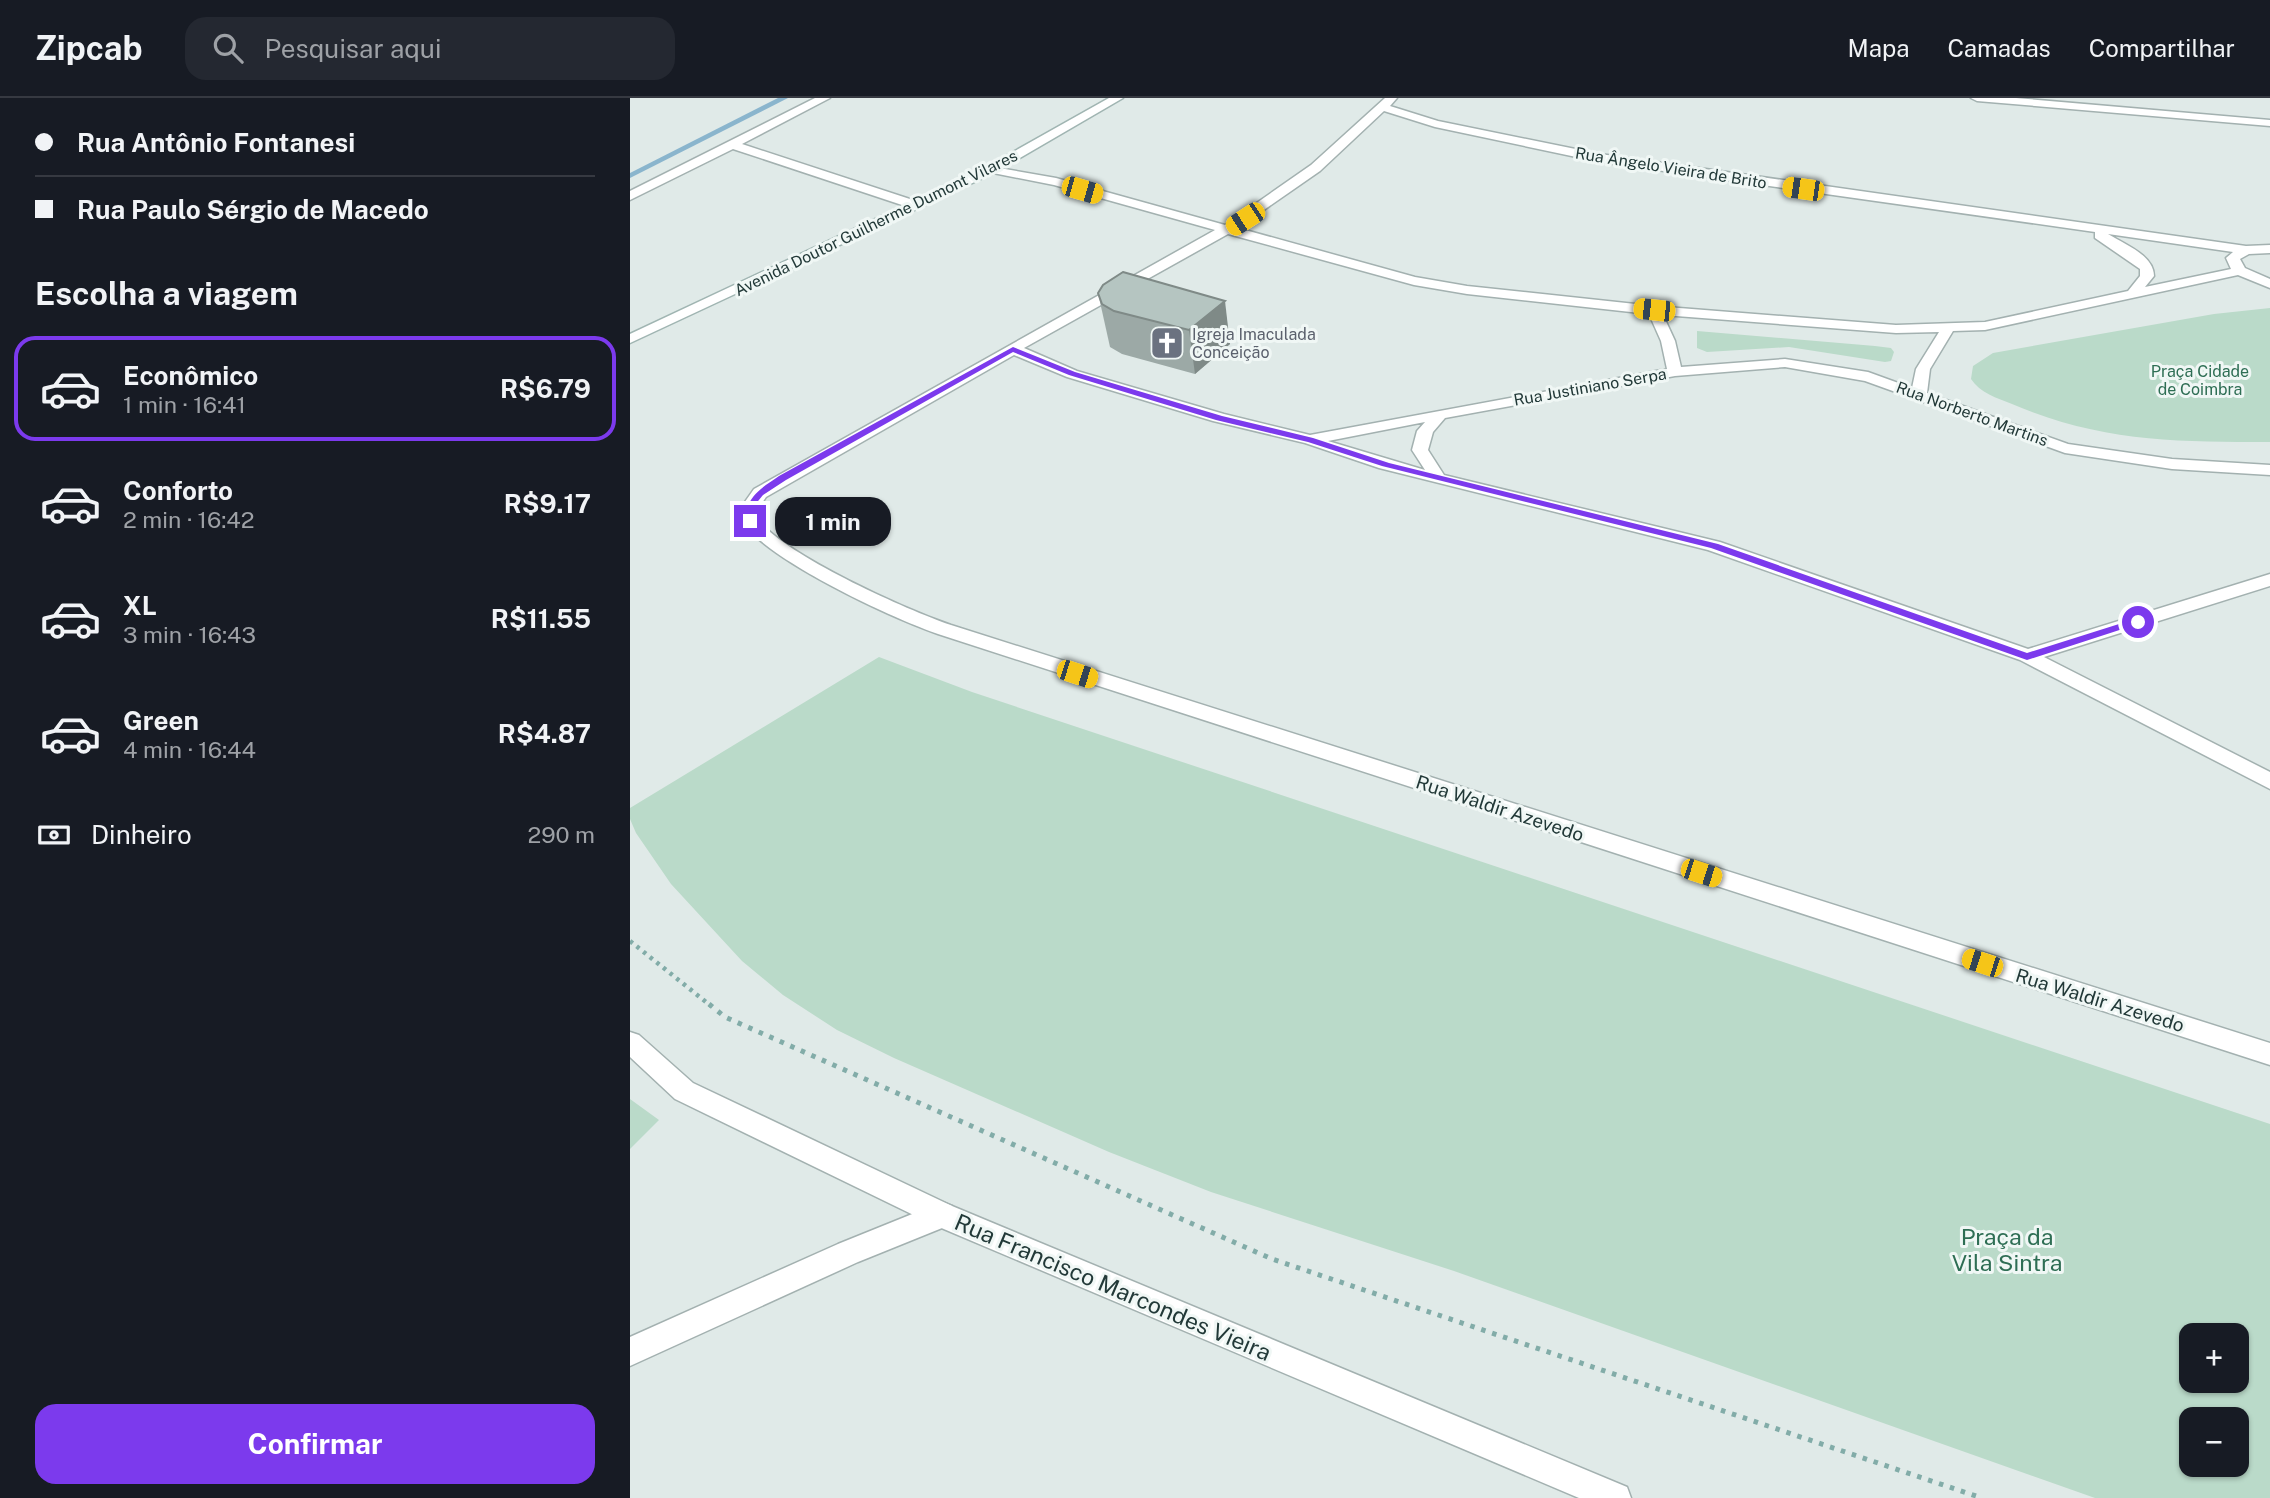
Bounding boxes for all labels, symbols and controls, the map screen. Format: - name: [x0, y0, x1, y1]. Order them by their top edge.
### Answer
- search box: [185, 17, 675, 80]
- text: Zipcab: [35, 29, 143, 67]
- icon: search: [209, 29, 247, 67]
- text: Pesquisar aqui: [265, 33, 441, 64]
- text: Mapa: [1848, 34, 1909, 62]
- text: Camadas: [1947, 34, 2051, 62]
- text: Compartilhar: [2089, 34, 2235, 62]
- text: Rua Antônio Fontanesi: [77, 127, 355, 158]
- street label: Rua Ângelo Vieira de Brito: [1574, 142, 1768, 193]
- street label: Avenida Doutor Guilherme Dumont Vilares: [731, 146, 1021, 300]
- car: [1059, 174, 1106, 206]
- car: [1781, 176, 1826, 202]
- text: Rua Paulo Sérgio de Macedo: [77, 194, 429, 225]
- car: [1222, 199, 1269, 239]
- text: Escolha a viagem: [35, 275, 298, 312]
- car: [1633, 297, 1676, 323]
- church icon: Igreja Imaculada Conceição: [1148, 324, 1186, 362]
- place label: Igreja Imaculada Conceição: [1192, 325, 1316, 362]
- icon: car: [39, 357, 102, 420]
- text: Econômico: [123, 360, 258, 391]
- park label: Praça Cidade de Coimbra: [2151, 362, 2249, 399]
- street label: Rua Justiniano Serpa: [1512, 364, 1668, 410]
- text: R$6.79: [500, 373, 591, 404]
- street label: Rua Norberto Martins: [1894, 378, 2050, 450]
- text: 1 min · 16:41: [123, 391, 246, 418]
- icon: car: [39, 472, 102, 535]
- text: Conforto: [123, 475, 233, 506]
- text: R$9.17: [504, 488, 591, 519]
- callout: 1 min: [774, 496, 890, 546]
- route end: [734, 505, 766, 537]
- text: 2 min · 16:42: [123, 506, 255, 533]
- text: 1 min: [805, 508, 861, 535]
- icon: car: [39, 587, 102, 650]
- text: XL: [123, 590, 157, 621]
- text: R$11.55: [491, 603, 591, 634]
- route start: [2122, 606, 2154, 638]
- text: 3 min · 16:43: [123, 621, 256, 648]
- car: [1054, 658, 1101, 690]
- icon: car: [39, 702, 102, 765]
- text: Green: [123, 705, 199, 736]
- text: R$4.87: [498, 718, 591, 749]
- text: 4 min · 16:44: [123, 736, 256, 763]
- street label: Rua Waldir Azevedo: [1413, 770, 1587, 846]
- icon: cash: [35, 816, 73, 854]
- text: Dinheiro: [91, 819, 192, 850]
- text: 290 m: [528, 821, 595, 848]
- car: [1678, 857, 1725, 889]
- car: [1959, 947, 2006, 979]
- street label: Rua Waldir Azevedo: [2013, 964, 2187, 1036]
- street label: Rua Francisco Marcondes Vieira: [951, 1208, 1275, 1366]
- park label: Praça da Vila Sintra: [1952, 1223, 2062, 1276]
- map controls: [2179, 1323, 2249, 1477]
- button: +: [2179, 1323, 2249, 1393]
- button: Confirmar: [35, 1404, 595, 1484]
- button: −: [2179, 1407, 2249, 1477]

